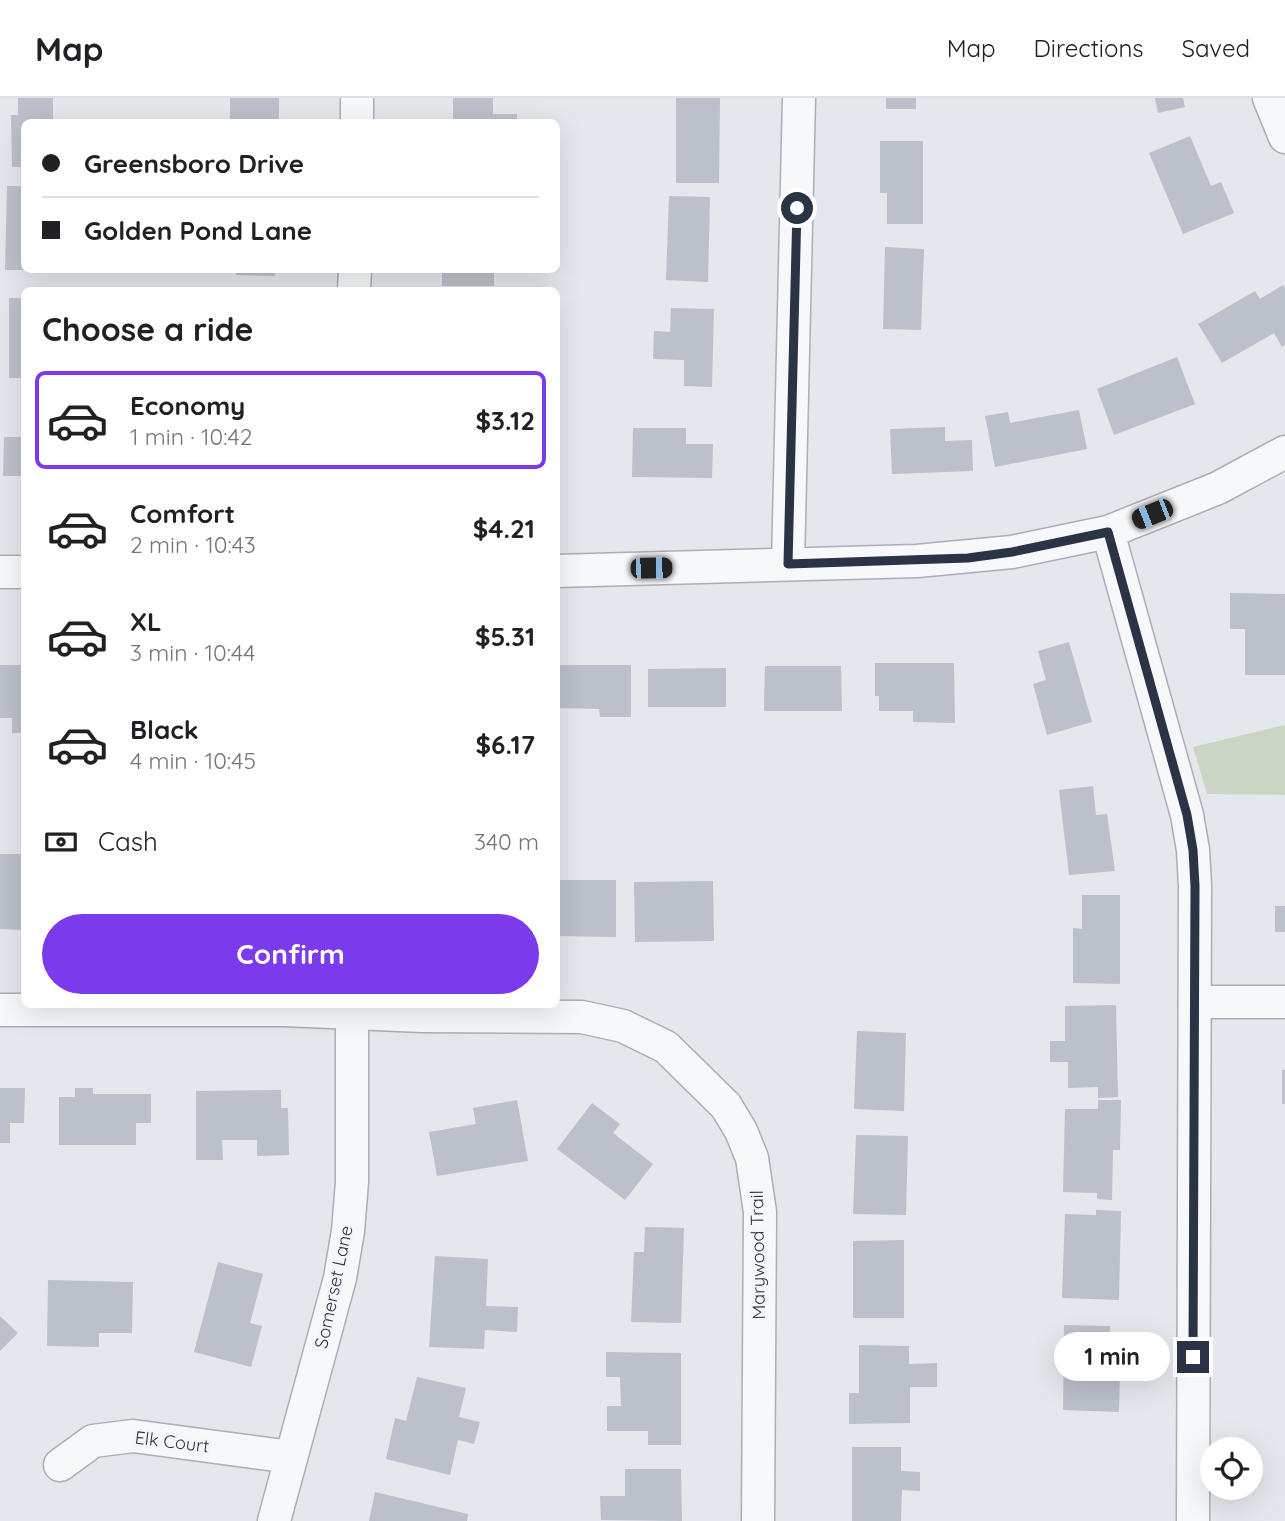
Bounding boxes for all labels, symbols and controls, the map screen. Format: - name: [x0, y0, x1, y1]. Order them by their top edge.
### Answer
- text: Map: [35, 28, 103, 69]
- text: Map: [947, 33, 996, 63]
- text: Directions: [1034, 33, 1144, 63]
- text: Saved: [1182, 33, 1250, 63]
- text: Greensboro Drive: [84, 147, 304, 180]
- route start: [781, 192, 813, 224]
- text: Golden Pond Lane: [84, 214, 312, 247]
- text: Choose a ride: [42, 309, 254, 349]
- icon: car: [46, 389, 109, 452]
- text: Economy: [130, 389, 245, 422]
- text: $3.12: [475, 404, 535, 437]
- text: 1 min · 10:42: [130, 422, 252, 451]
- car: [1129, 496, 1176, 532]
- icon: car: [46, 497, 109, 560]
- text: Comfort: [130, 497, 235, 530]
- text: $4.21: [473, 512, 535, 545]
- text: 2 min · 10:43: [130, 530, 256, 559]
- car: [630, 557, 673, 579]
- icon: car: [46, 605, 109, 668]
- text: XL: [130, 605, 162, 638]
- text: $5.31: [475, 620, 535, 653]
- text: 3 min · 10:44: [130, 638, 255, 667]
- icon: car: [46, 713, 109, 776]
- text: Black: [130, 713, 199, 746]
- text: $6.17: [476, 728, 535, 761]
- text: 4 min · 10:45: [130, 746, 256, 775]
- icon: cash: [42, 823, 80, 861]
- text: Cash: [98, 825, 158, 858]
- text: 340 m: [474, 827, 539, 856]
- button: Confirm: [42, 914, 539, 994]
- street label: Marywood Trail: [745, 1190, 770, 1320]
- street label: Somerset Lane: [309, 1223, 358, 1351]
- callout: 1 min: [1053, 1332, 1168, 1382]
- route end: [1177, 1341, 1209, 1373]
- text: 1 min: [1084, 1342, 1140, 1371]
- street label: Elk Court: [134, 1426, 211, 1457]
- map controls: [1200, 1437, 1263, 1500]
- button: locate: [1200, 1437, 1263, 1500]

